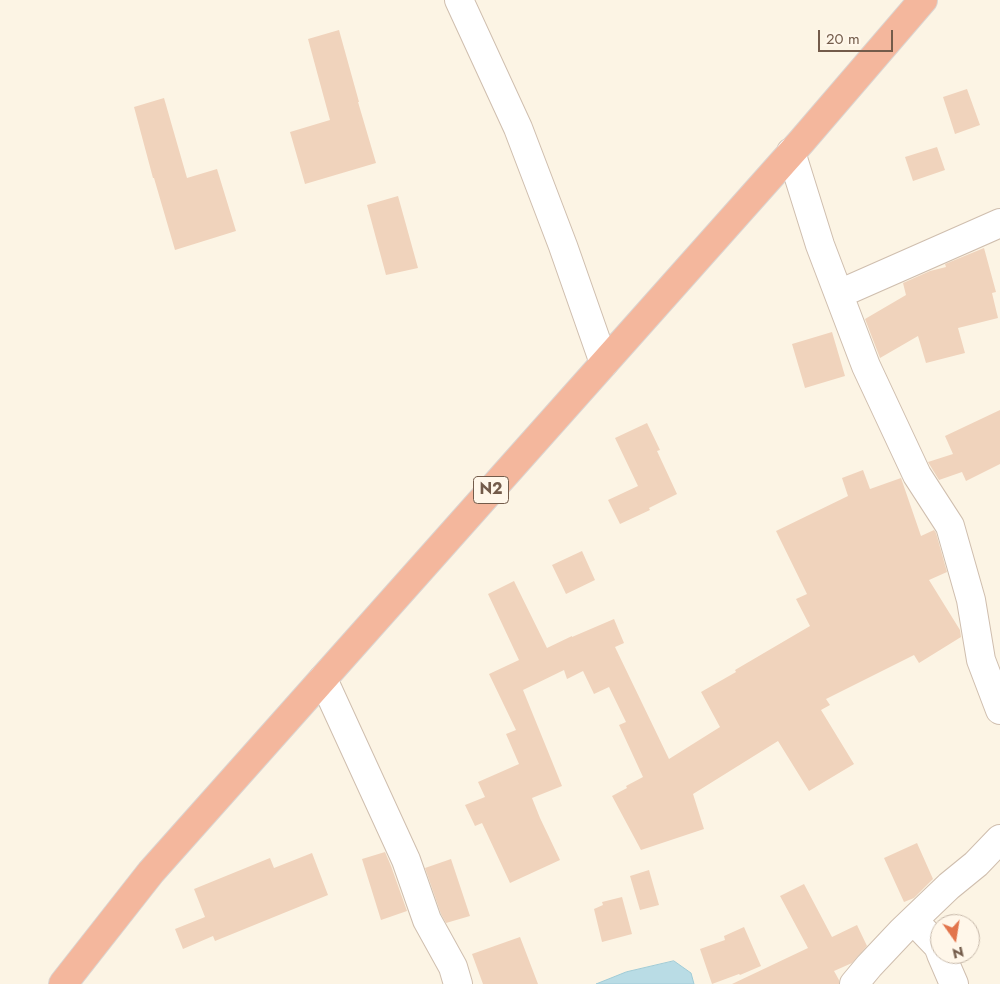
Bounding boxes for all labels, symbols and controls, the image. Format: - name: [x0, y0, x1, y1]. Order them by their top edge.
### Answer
- scale bar: [820, 20, 895, 52]
- text: 20 m: [826, 28, 860, 50]
- road number: N2: [474, 476, 508, 504]
- north arrow: [930, 914, 980, 964]
- text: N: [950, 942, 966, 964]

